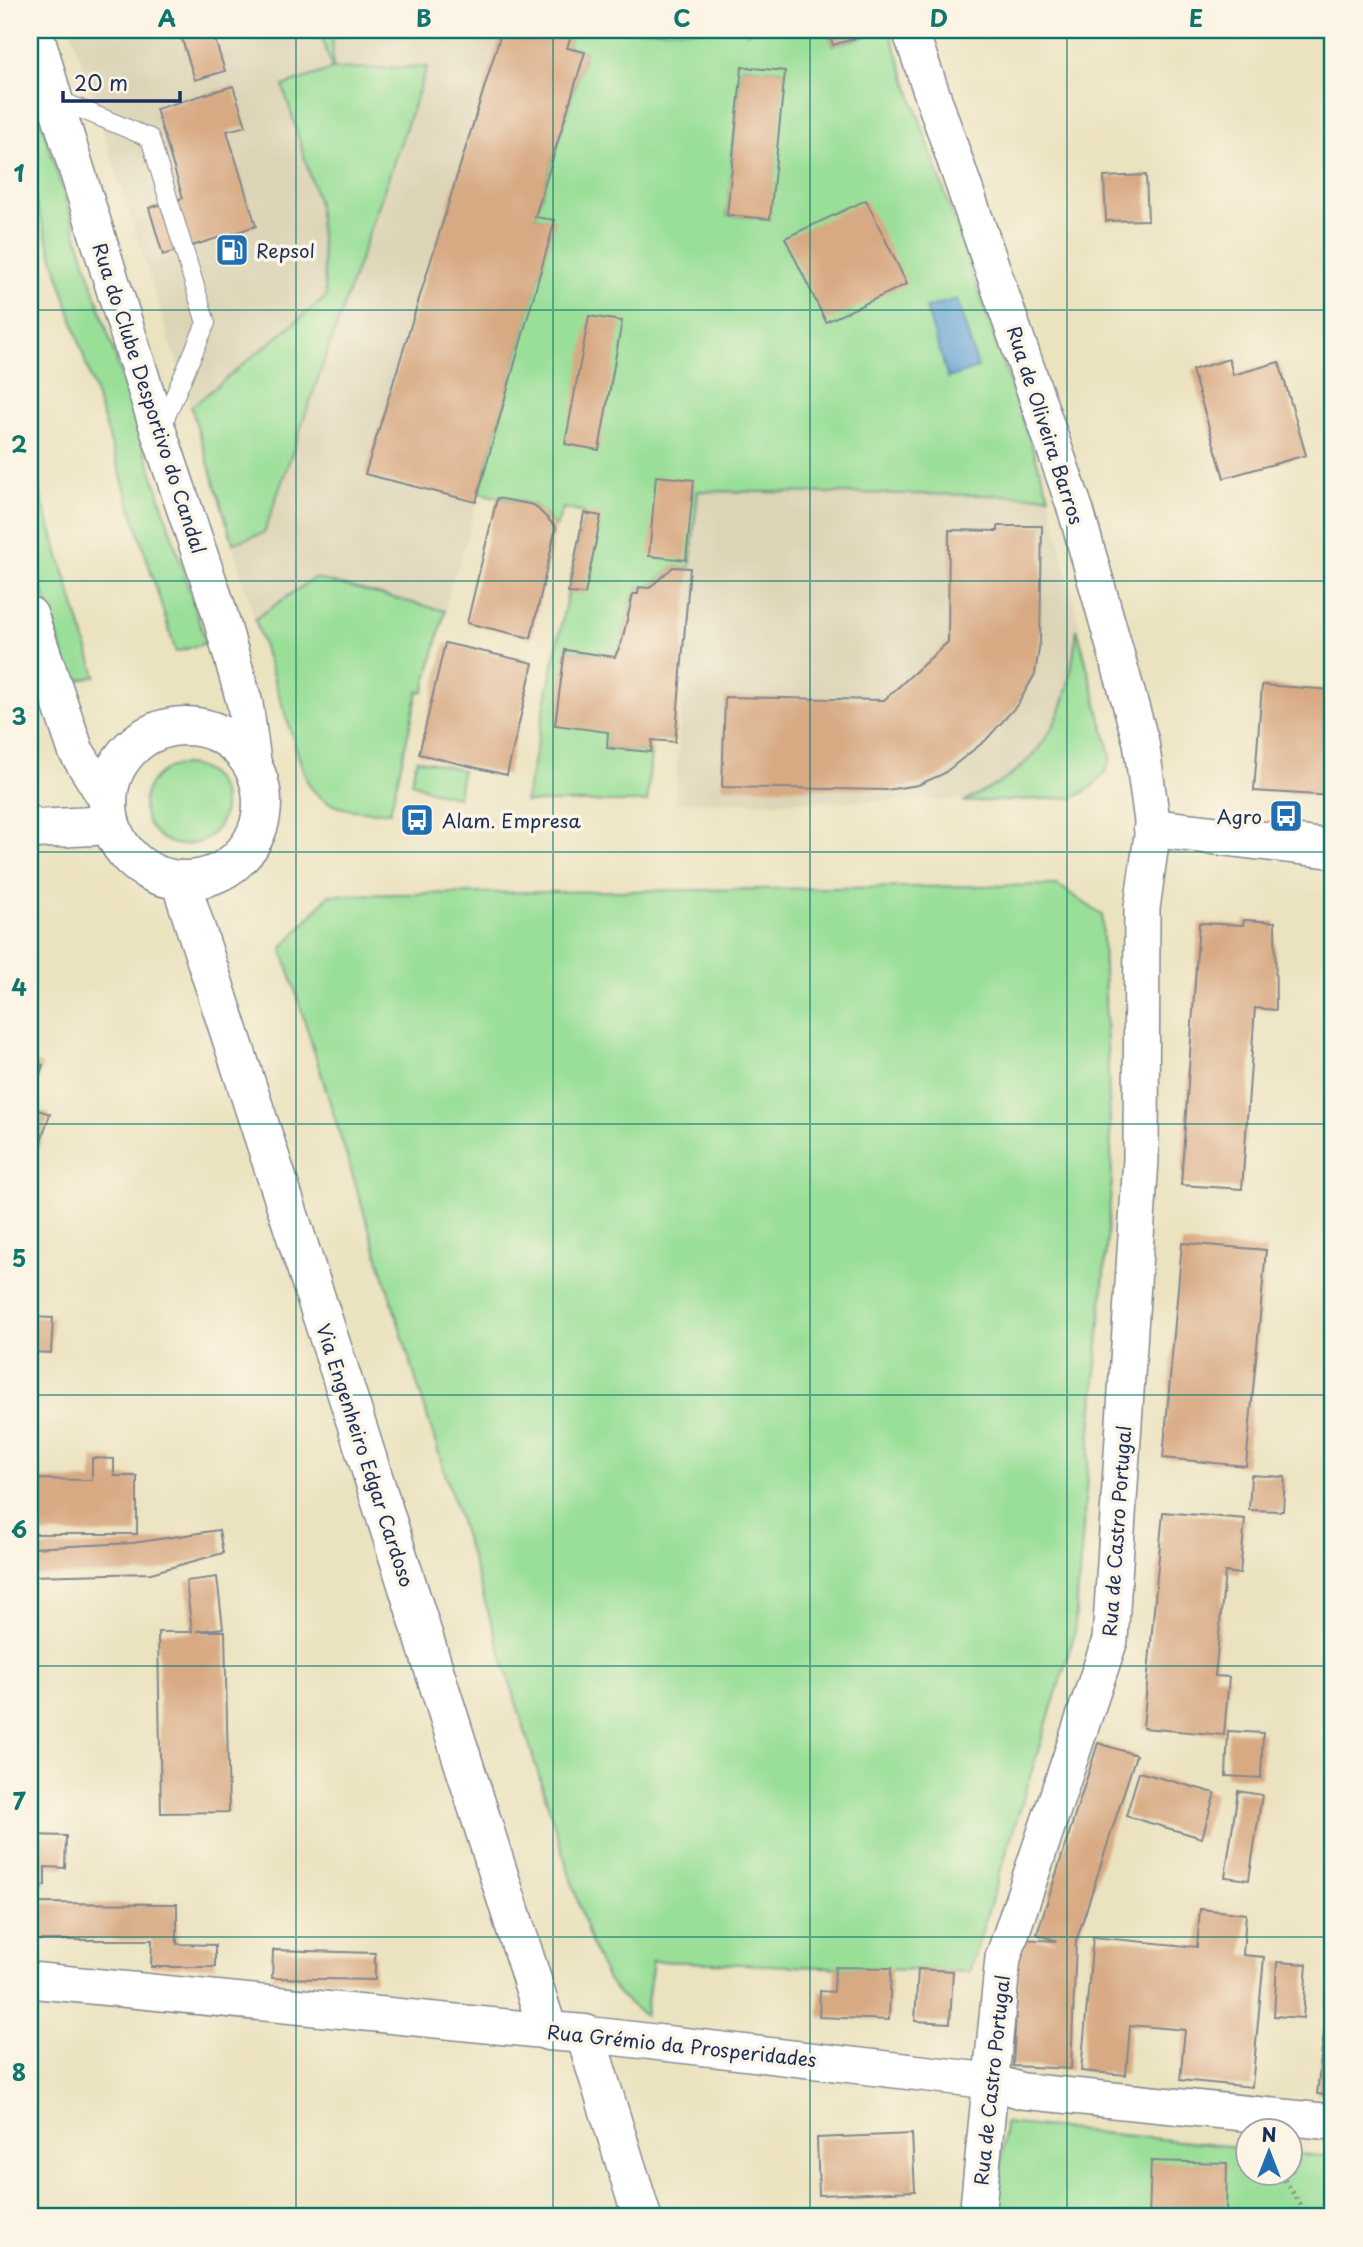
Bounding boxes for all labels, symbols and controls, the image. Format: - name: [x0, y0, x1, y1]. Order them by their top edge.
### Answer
- text: A: [158, 0, 176, 35]
- text: B: [416, 0, 432, 35]
- text: C: [673, 0, 691, 35]
- text: D: [930, 0, 948, 35]
- text: E: [1189, 0, 1203, 35]
- scale bar: [63, 60, 180, 104]
- text: 20 m: [74, 66, 128, 98]
- text: 1: [14, 155, 25, 190]
- fuel station icon: Repsol: [213, 231, 251, 269]
- place label: Repsol: [256, 236, 315, 264]
- street label: Rua do Clube Desportivo do Candal: [86, 239, 214, 557]
- street label: Rua de Oliveira Barros: [1001, 322, 1091, 528]
- text: 2: [11, 426, 27, 461]
- text: 3: [11, 698, 27, 733]
- bus stop icon: Agro: [1267, 797, 1305, 835]
- bus stop icon: Alam. Empresa: [398, 801, 436, 839]
- place label: Agro: [1217, 802, 1262, 830]
- place label: Alam. Empresa: [442, 806, 582, 834]
- text: 4: [11, 969, 27, 1004]
- text: 5: [12, 1240, 26, 1275]
- street label: Via Engenheiro Edgar Cardoso: [310, 1320, 422, 1590]
- street label: Rua de Castro Portugal: [1095, 1425, 1137, 1637]
- text: 6: [11, 1511, 27, 1546]
- text: 7: [12, 1783, 26, 1818]
- street label: Rua de Castro Portugal: [966, 1973, 1016, 2187]
- street label: Rua Grémio da Prosperidades: [546, 2017, 818, 2073]
- text: 8: [12, 2054, 26, 2089]
- north arrow: [1234, 2118, 1304, 2188]
- text: N: [1261, 2120, 1277, 2148]

